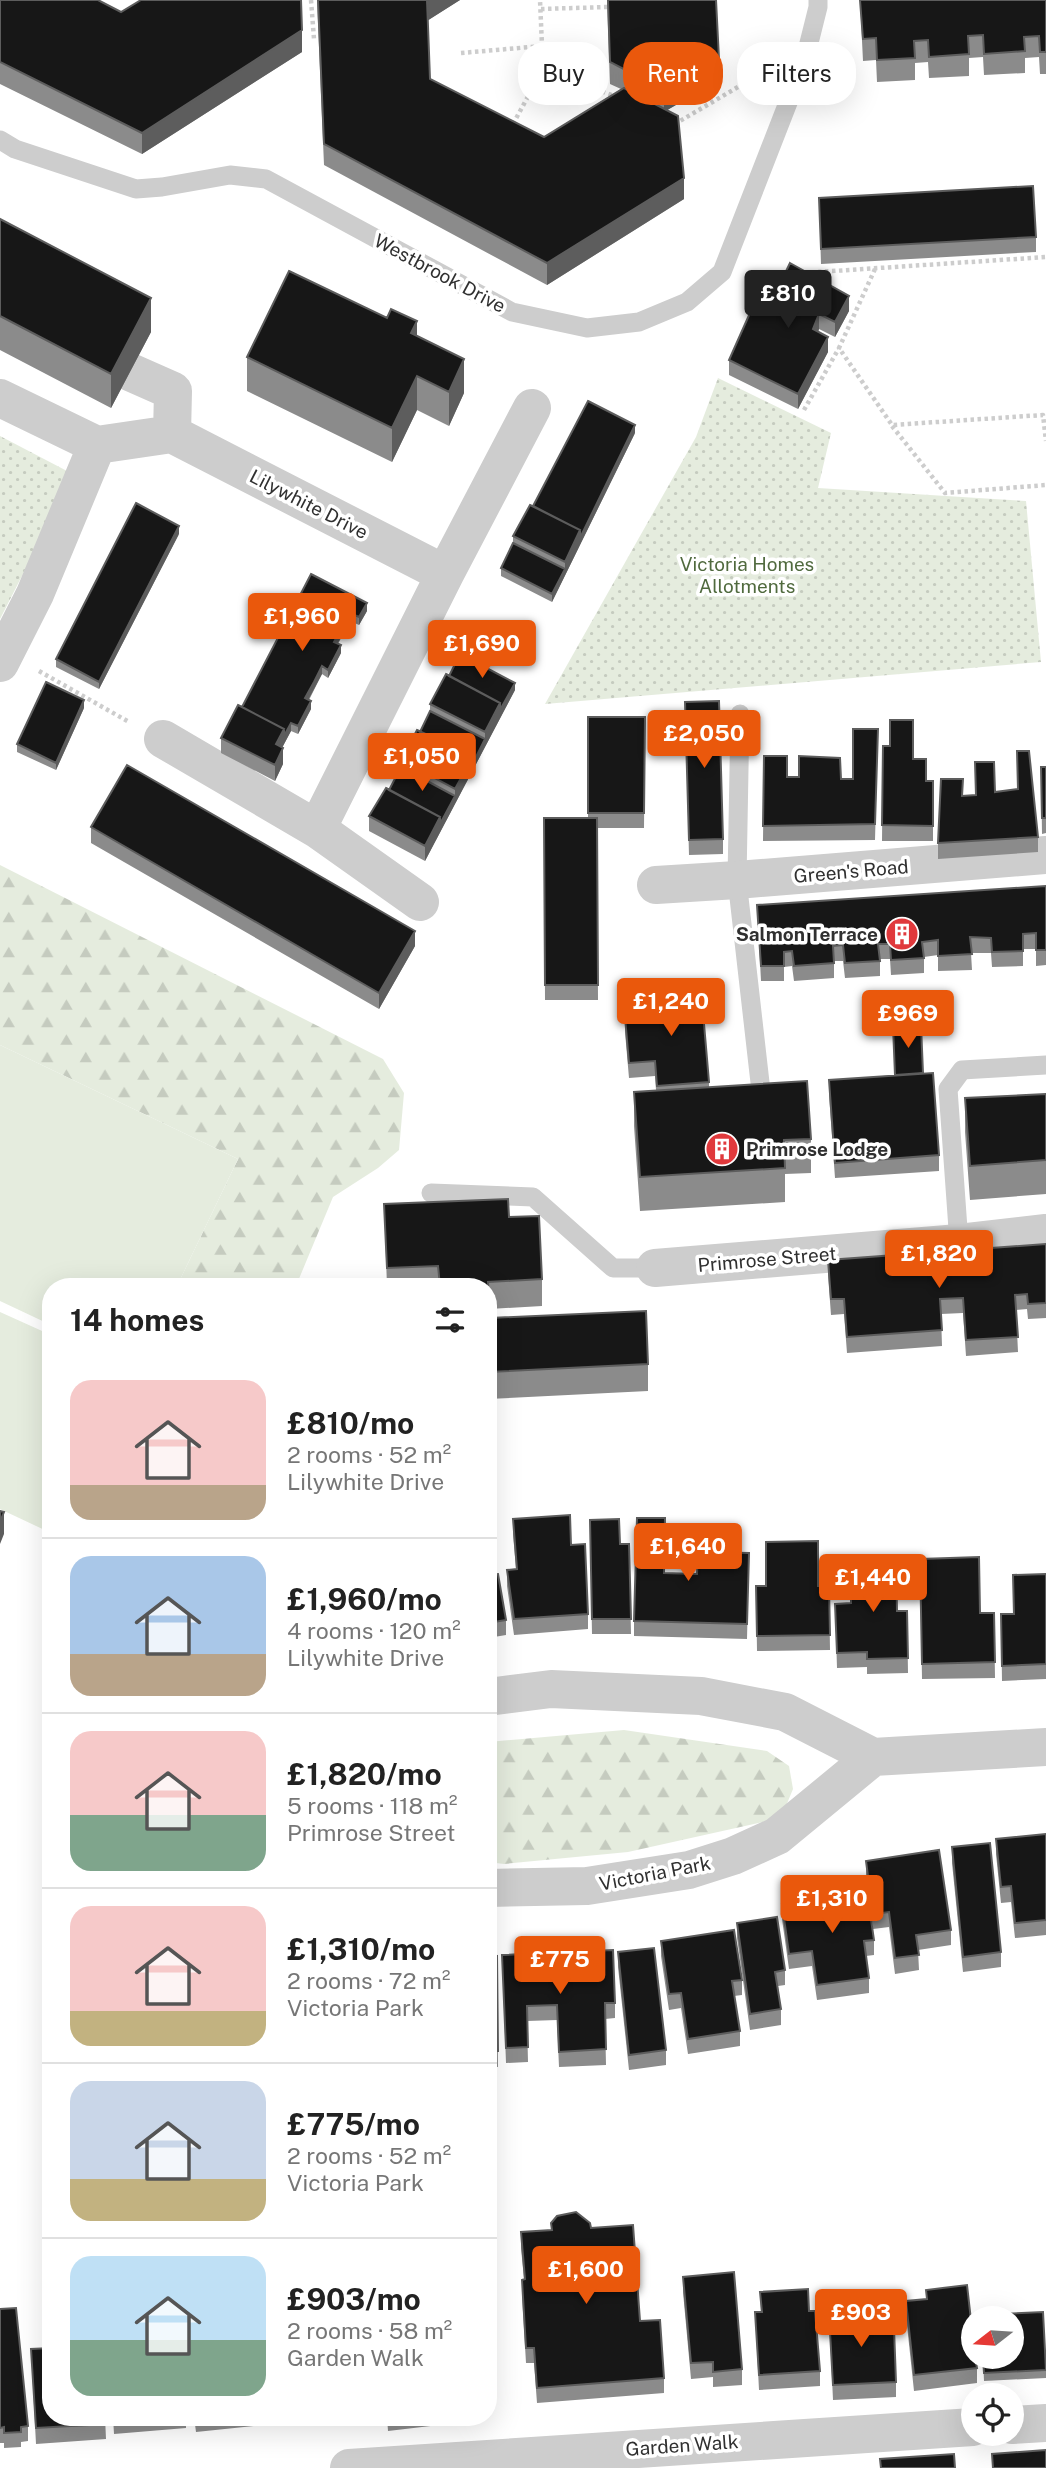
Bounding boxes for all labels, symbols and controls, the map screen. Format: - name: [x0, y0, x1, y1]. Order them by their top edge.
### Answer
- chip: Buy: [518, 42, 609, 105]
- chip: Rent: [623, 42, 723, 105]
- chip: Filters: [737, 42, 856, 105]
- street label: Westbrook Drive: [371, 229, 509, 317]
- pin: £810: [747, 270, 829, 330]
- text: £810: [760, 279, 816, 306]
- street label: Lilywhite Drive: [246, 465, 372, 543]
- park label: Victoria Homes Allotments: [680, 553, 814, 597]
- pin: £1,960: [245, 594, 359, 653]
- text: £1,960: [264, 602, 340, 629]
- pin: £1,690: [425, 620, 539, 680]
- text: £1,690: [444, 629, 520, 656]
- pin: £2,050: [647, 710, 761, 770]
- text: £2,050: [663, 719, 745, 746]
- pin: £1,050: [365, 734, 479, 793]
- text: £1,050: [384, 742, 460, 769]
- street label: Green's Road: [793, 855, 909, 887]
- building icon: Salmon Terrace: [883, 915, 921, 953]
- place label: Salmon Terrace: [736, 923, 878, 945]
- pin: £1,240: [614, 978, 728, 1038]
- text: £1,240: [633, 987, 709, 1014]
- pin: £969: [867, 990, 949, 1050]
- text: £969: [878, 999, 938, 1026]
- building icon: Primrose Lodge: [703, 1130, 741, 1168]
- place label: Primrose Lodge: [746, 1138, 888, 1160]
- pin: £1,820: [882, 1230, 996, 1290]
- text: £1,820: [901, 1239, 977, 1266]
- street label: Primrose Street: [697, 1242, 837, 1276]
- icon: filters: [431, 1301, 469, 1339]
- text: 14 homes: [70, 1302, 204, 1338]
- text: £810/mo: [287, 1405, 414, 1441]
- icon: home: [126, 1408, 210, 1492]
- text: 2 rooms · 52 m²: [287, 1441, 451, 1468]
- text: Lilywhite Drive: [287, 1468, 444, 1495]
- pin: £1,640: [631, 1524, 745, 1583]
- text: £1,640: [650, 1532, 726, 1559]
- pin: £1,440: [816, 1554, 930, 1614]
- text: £1,440: [835, 1563, 911, 1590]
- text: £1,960/mo: [287, 1581, 442, 1617]
- icon: home: [126, 1584, 210, 1668]
- text: 4 rooms · 120 m²: [287, 1617, 461, 1644]
- text: Lilywhite Drive: [287, 1644, 444, 1671]
- text: £1,820/mo: [287, 1756, 442, 1792]
- icon: home: [126, 1759, 210, 1843]
- text: 5 rooms · 118 m²: [287, 1792, 457, 1819]
- text: Primrose Street: [287, 1819, 455, 1846]
- street label: Victoria Park: [597, 1851, 713, 1895]
- pin: £1,310: [775, 1876, 889, 1935]
- text: £1,310: [796, 1884, 868, 1911]
- text: £1,310/mo: [287, 1931, 435, 1967]
- icon: home: [126, 1934, 210, 2018]
- pin: £775: [519, 1937, 601, 1996]
- text: £775: [530, 1945, 590, 1972]
- text: 2 rooms · 72 m²: [287, 1967, 450, 1994]
- text: Victoria Park: [287, 1994, 424, 2021]
- text: £775/mo: [287, 2106, 420, 2142]
- icon: home: [126, 2109, 210, 2193]
- text: 2 rooms · 52 m²: [287, 2142, 451, 2169]
- text: Victoria Park: [287, 2169, 424, 2196]
- pin: £1,600: [529, 2246, 643, 2306]
- text: £1,600: [548, 2255, 624, 2282]
- text: £903/mo: [287, 2281, 421, 2317]
- icon: home: [126, 2284, 210, 2368]
- pin: £903: [820, 2290, 902, 2349]
- text: £903: [831, 2298, 891, 2325]
- north arrow: [961, 2306, 1024, 2370]
- map controls: [961, 2306, 1024, 2446]
- text: 2 rooms · 58 m²: [287, 2317, 452, 2344]
- text: Garden Walk: [287, 2344, 424, 2371]
- button: locate: [961, 2383, 1024, 2446]
- street label: Garden Walk: [625, 2430, 739, 2460]

